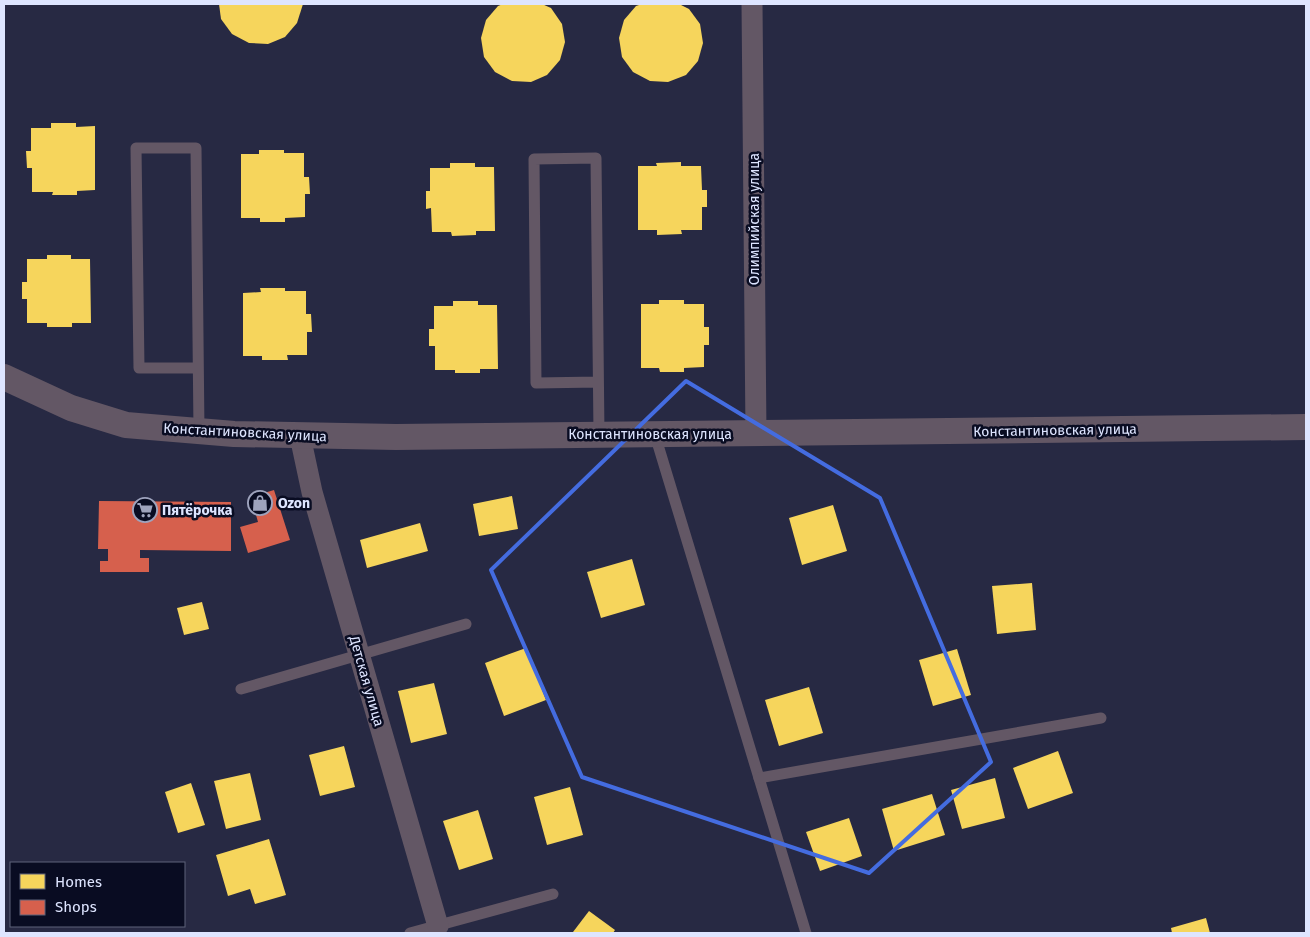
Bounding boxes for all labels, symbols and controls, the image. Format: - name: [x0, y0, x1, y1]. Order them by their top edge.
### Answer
- street label: Олимпийская улица: [746, 153, 763, 285]
- street label: Константиновская улица: [163, 420, 327, 445]
- street label: Константиновская улица: [973, 421, 1137, 440]
- street label: Константиновская улица: [568, 426, 732, 443]
- shop icon: Ozon: [247, 490, 273, 516]
- place label: Ozon: [278, 495, 310, 512]
- supermarket icon: Пятёрочка: [132, 497, 158, 523]
- place label: Пятёрочка: [162, 502, 233, 519]
- street label: Детская улица: [345, 633, 388, 728]
- legend: [10, 862, 185, 927]
- text: Homes: [55, 873, 102, 891]
- text: Shops: [55, 898, 97, 916]

